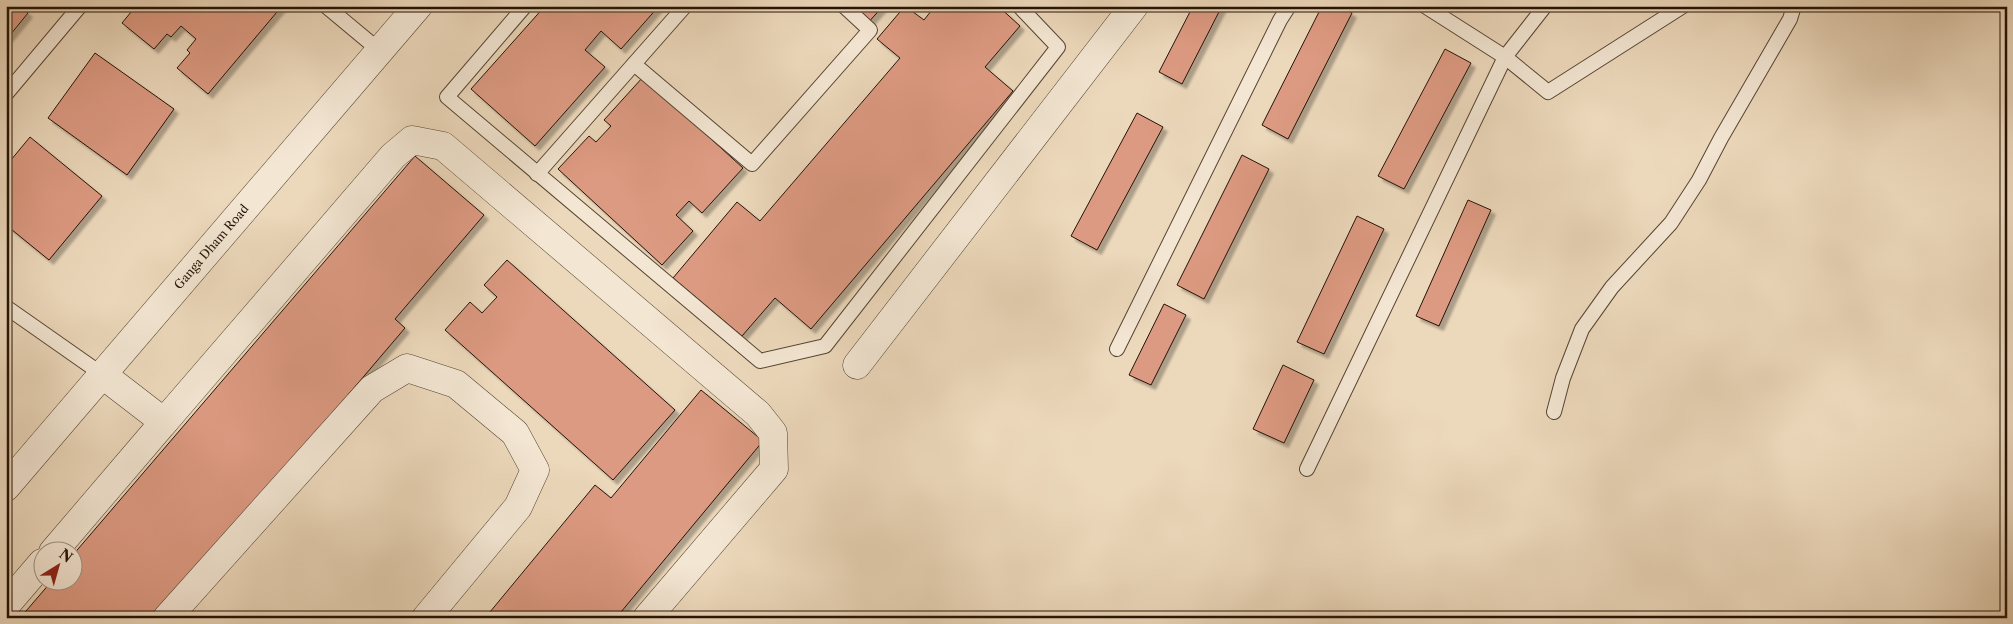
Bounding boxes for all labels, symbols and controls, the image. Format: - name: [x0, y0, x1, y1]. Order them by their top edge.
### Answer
- street label: Ganga Dham Road: [171, 201, 252, 292]
- north arrow: [32, 542, 82, 592]
- text: N: [56, 545, 76, 566]

